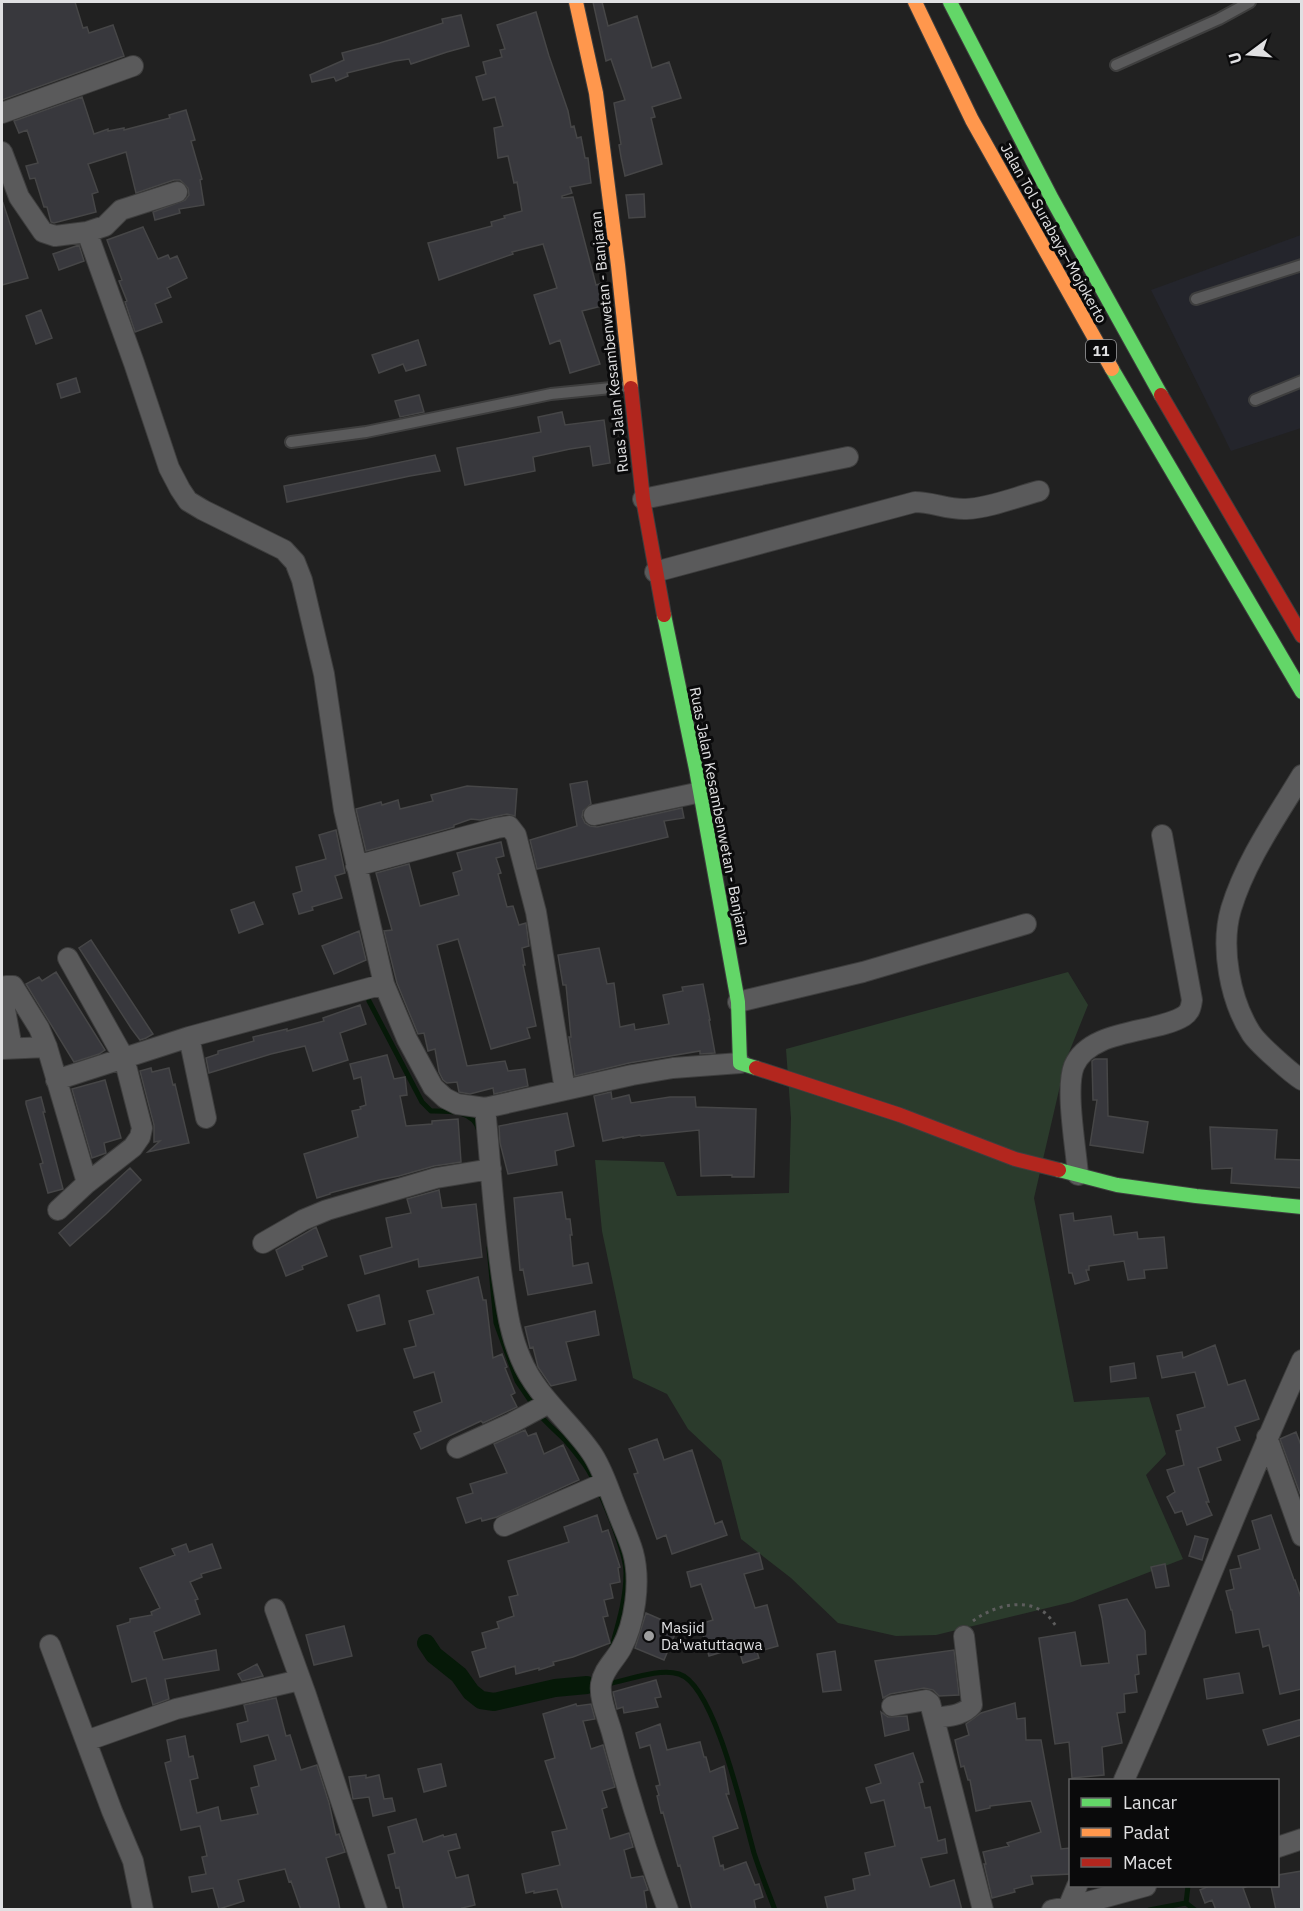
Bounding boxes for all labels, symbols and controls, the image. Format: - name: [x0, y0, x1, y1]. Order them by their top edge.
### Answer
- north arrow: [1219, 24, 1279, 84]
- text: U: [1223, 50, 1246, 66]
- street label: Jalan Tol Surabaya–Mojokerto: [997, 140, 1111, 326]
- street label: Ruas Jalan Kesambenwetan - Banjaran: [586, 210, 632, 474]
- road number: 11: [1086, 340, 1116, 362]
- street label: Ruas Jalan Kesambenwetan - Banjaran: [686, 685, 754, 947]
- place label: Masjid Da'watuttaqwa: [661, 1618, 762, 1654]
- marker: Masjid Da'watuttaqwa: [642, 1629, 656, 1643]
- legend: [1069, 1779, 1279, 1887]
- text: Lancar: [1123, 1791, 1178, 1814]
- text: Padat: [1123, 1821, 1170, 1844]
- text: Macet: [1123, 1851, 1172, 1874]

